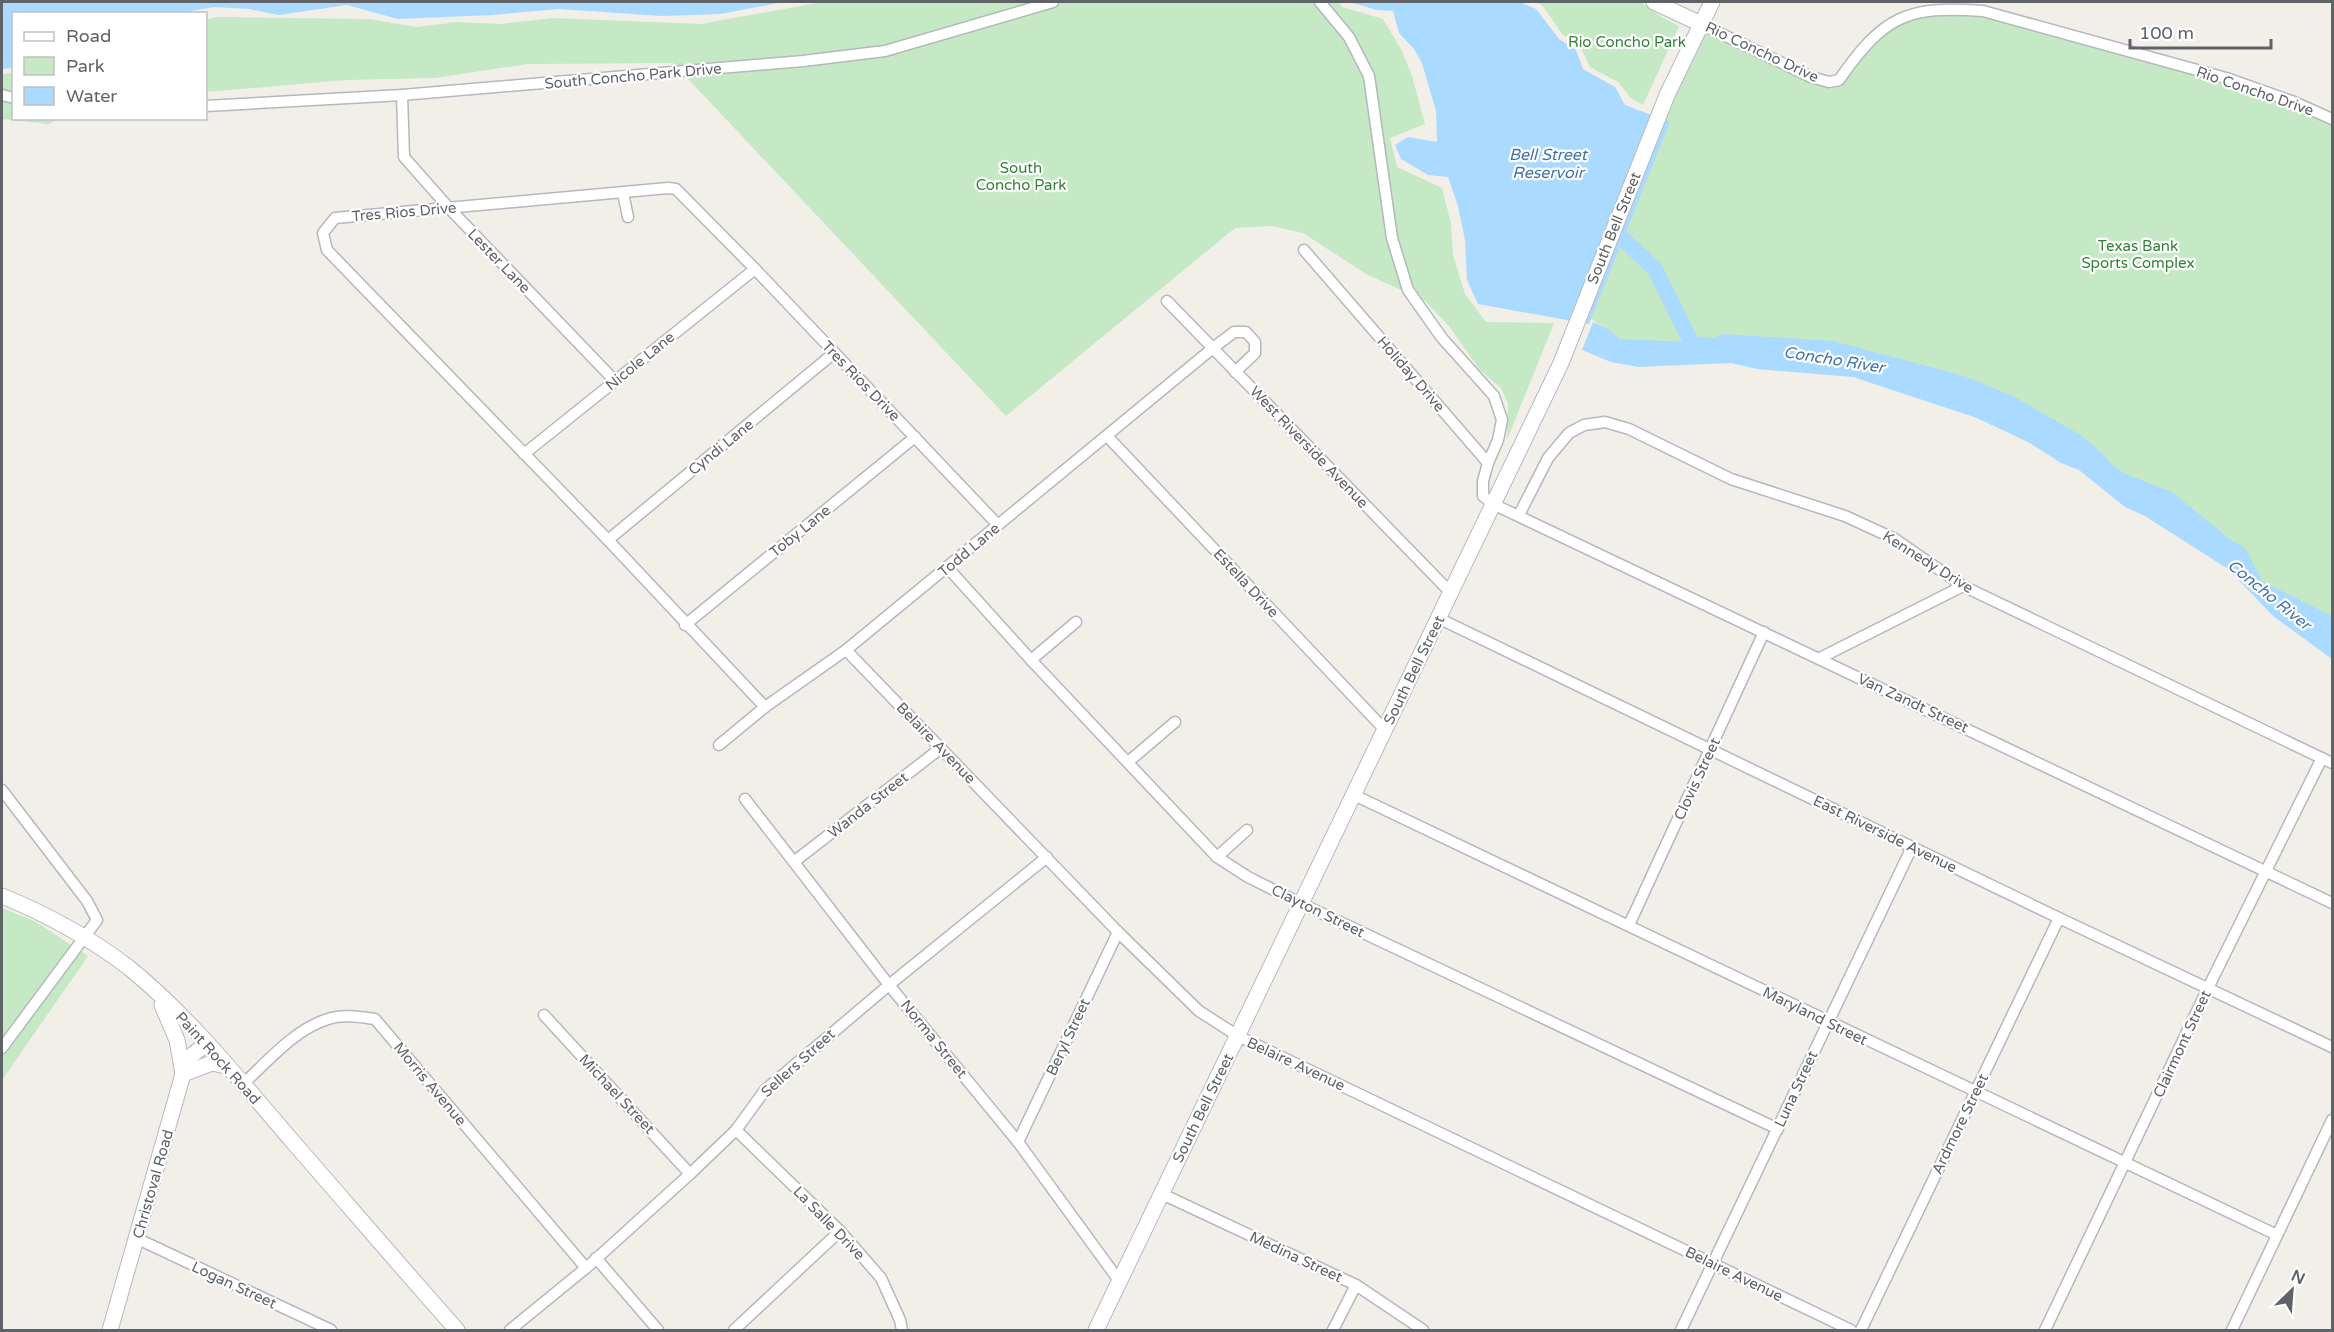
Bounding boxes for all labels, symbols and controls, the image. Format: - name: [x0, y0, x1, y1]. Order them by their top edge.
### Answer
- legend: [12, 12, 207, 120]
- scale bar: [2130, 12, 2271, 50]
- street label: Rio Concho Drive: [1702, 18, 1822, 86]
- text: 100 m: [2139, 22, 2194, 44]
- text: Road: [66, 25, 111, 47]
- park label: Rio Concho Park: [1568, 33, 1686, 51]
- text: Park: [66, 55, 105, 77]
- street label: South Concho Park Drive: [544, 59, 722, 93]
- street label: Rio Concho Drive: [2194, 62, 2316, 120]
- text: Water: [66, 85, 117, 107]
- water label: Bell Street Reservoir: [1509, 145, 1589, 183]
- park label: South Concho Park: [976, 159, 1066, 194]
- street label: South Bell Street: [1583, 169, 1645, 287]
- street label: Tres Rios Drive: [351, 198, 457, 226]
- street label: Lester Lane: [464, 225, 534, 297]
- park label: Texas Bank Sports Complex: [2081, 237, 2195, 272]
- street label: Nicole Lane: [602, 328, 678, 394]
- street label: Holiday Drive: [1373, 332, 1449, 416]
- street label: Tres Rios Drive: [818, 337, 904, 425]
- water label: Concho River: [1782, 342, 1887, 378]
- street label: West Riverside Avenue: [1246, 382, 1372, 512]
- street label: Cyndi Lane: [685, 415, 757, 479]
- street label: Toby Lane: [766, 501, 834, 561]
- street label: Todd Lane: [935, 519, 1003, 581]
- street label: Kennedy Drive: [1879, 527, 1977, 597]
- street label: Estella Drive: [1210, 545, 1282, 621]
- water label: Concho River: [2223, 555, 2316, 636]
- street label: South Bell Street: [1380, 612, 1448, 728]
- street label: Van Zandt Street: [1855, 669, 1971, 737]
- street label: Belaire Avenue: [893, 699, 979, 787]
- street label: Clovis Street: [1670, 735, 1724, 823]
- street label: Wanda Street: [824, 768, 912, 842]
- street label: East Riverside Avenue: [1810, 791, 1960, 877]
- street label: Clayton Street: [1268, 881, 1368, 941]
- street label: Maryland Street: [1760, 983, 1871, 1049]
- street label: Clairmont Street: [2149, 987, 2215, 1101]
- street label: Beryl Street: [1042, 995, 1094, 1078]
- street label: Norma Street: [897, 996, 971, 1082]
- street label: Paint Rock Road: [172, 1008, 264, 1108]
- street label: Sellers Street: [757, 1025, 839, 1101]
- street label: Belaire Avenue: [1244, 1033, 1348, 1095]
- street label: Morris Avenue: [390, 1039, 470, 1129]
- street label: Luna Street: [1770, 1048, 1822, 1130]
- street label: Michael Street: [575, 1050, 659, 1138]
- street label: South Bell Street: [1169, 1050, 1237, 1166]
- street label: Ardmore Street: [1928, 1070, 1992, 1177]
- street label: Christoval Road: [129, 1127, 177, 1241]
- street label: La Salle Drive: [789, 1182, 869, 1264]
- street label: Medina Street: [1247, 1228, 1345, 1286]
- street label: Belaire Avenue: [1682, 1243, 1786, 1305]
- street label: Logan Street: [189, 1257, 280, 1313]
- north arrow: [2262, 1260, 2322, 1320]
- text: N: [2288, 1266, 2308, 1289]

